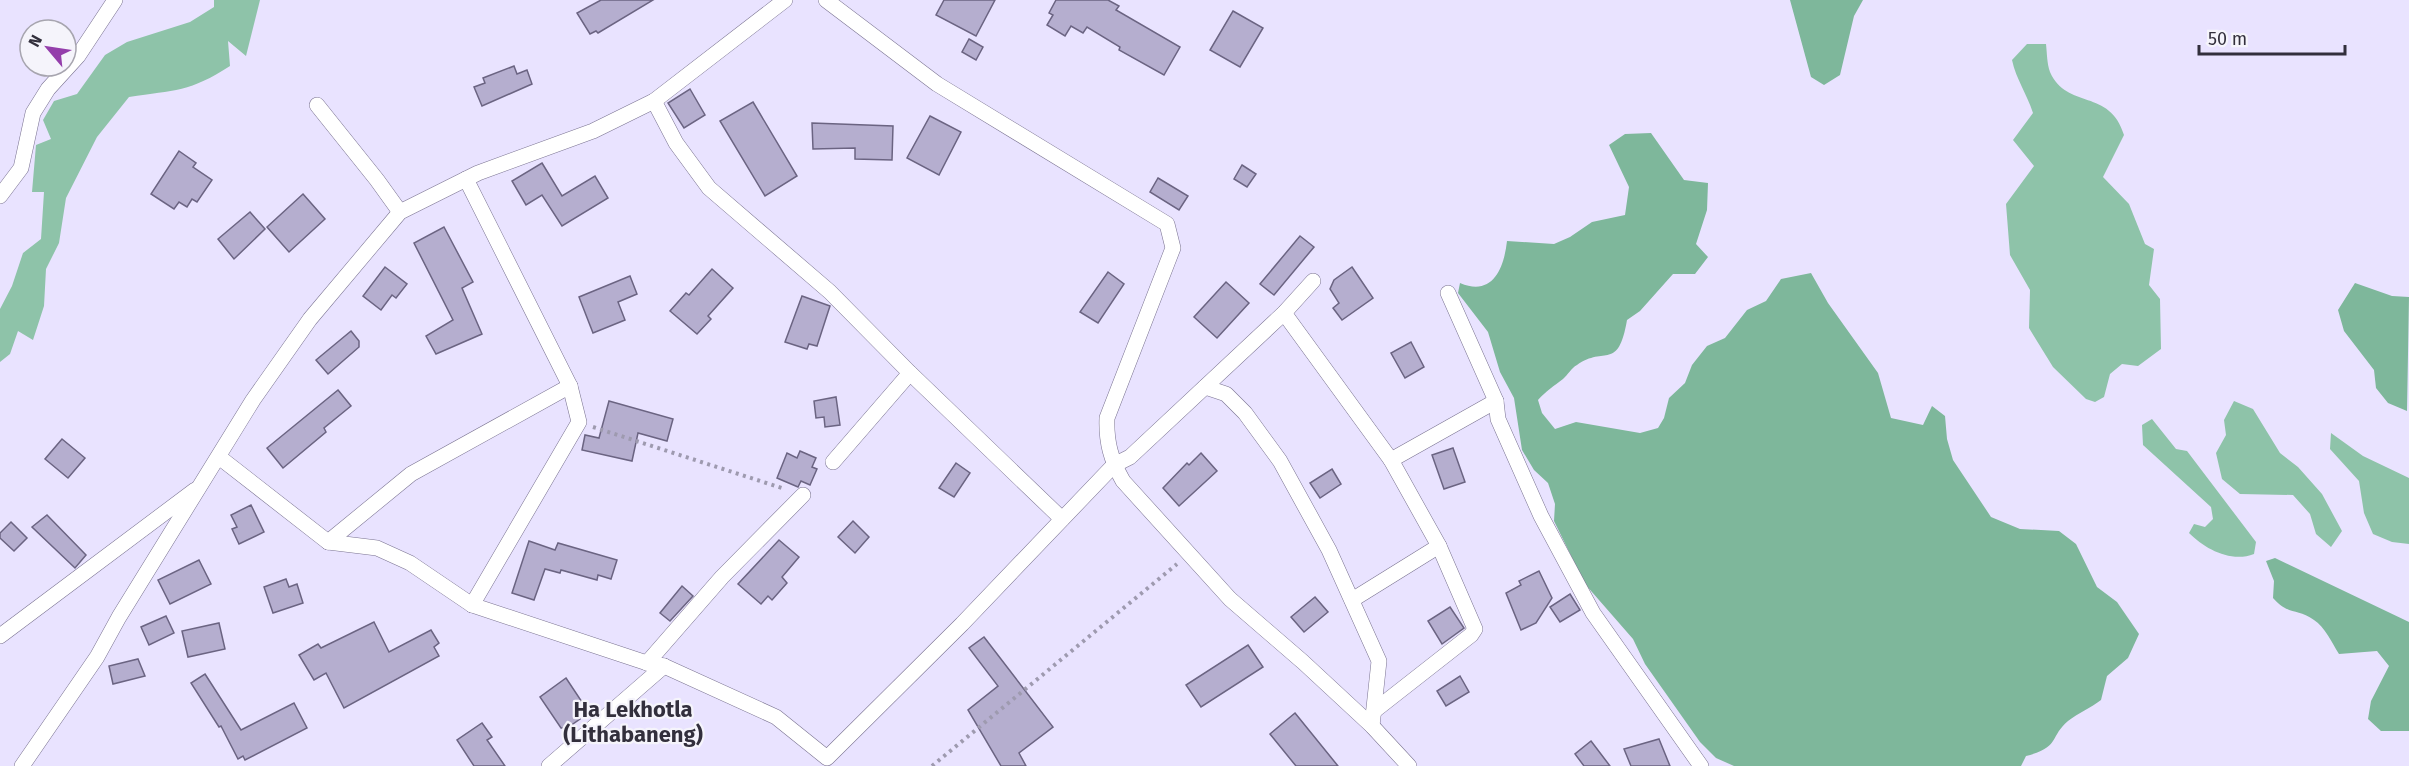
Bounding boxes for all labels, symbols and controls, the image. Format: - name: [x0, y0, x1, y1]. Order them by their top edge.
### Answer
- north arrow: [18, 18, 78, 78]
- scale bar: [2199, 18, 2344, 56]
- text: 50 m: [2208, 28, 2247, 50]
- text: N: [24, 32, 46, 50]
- district label: Ha Lekhotla (Lithabaneng): [563, 696, 703, 748]

